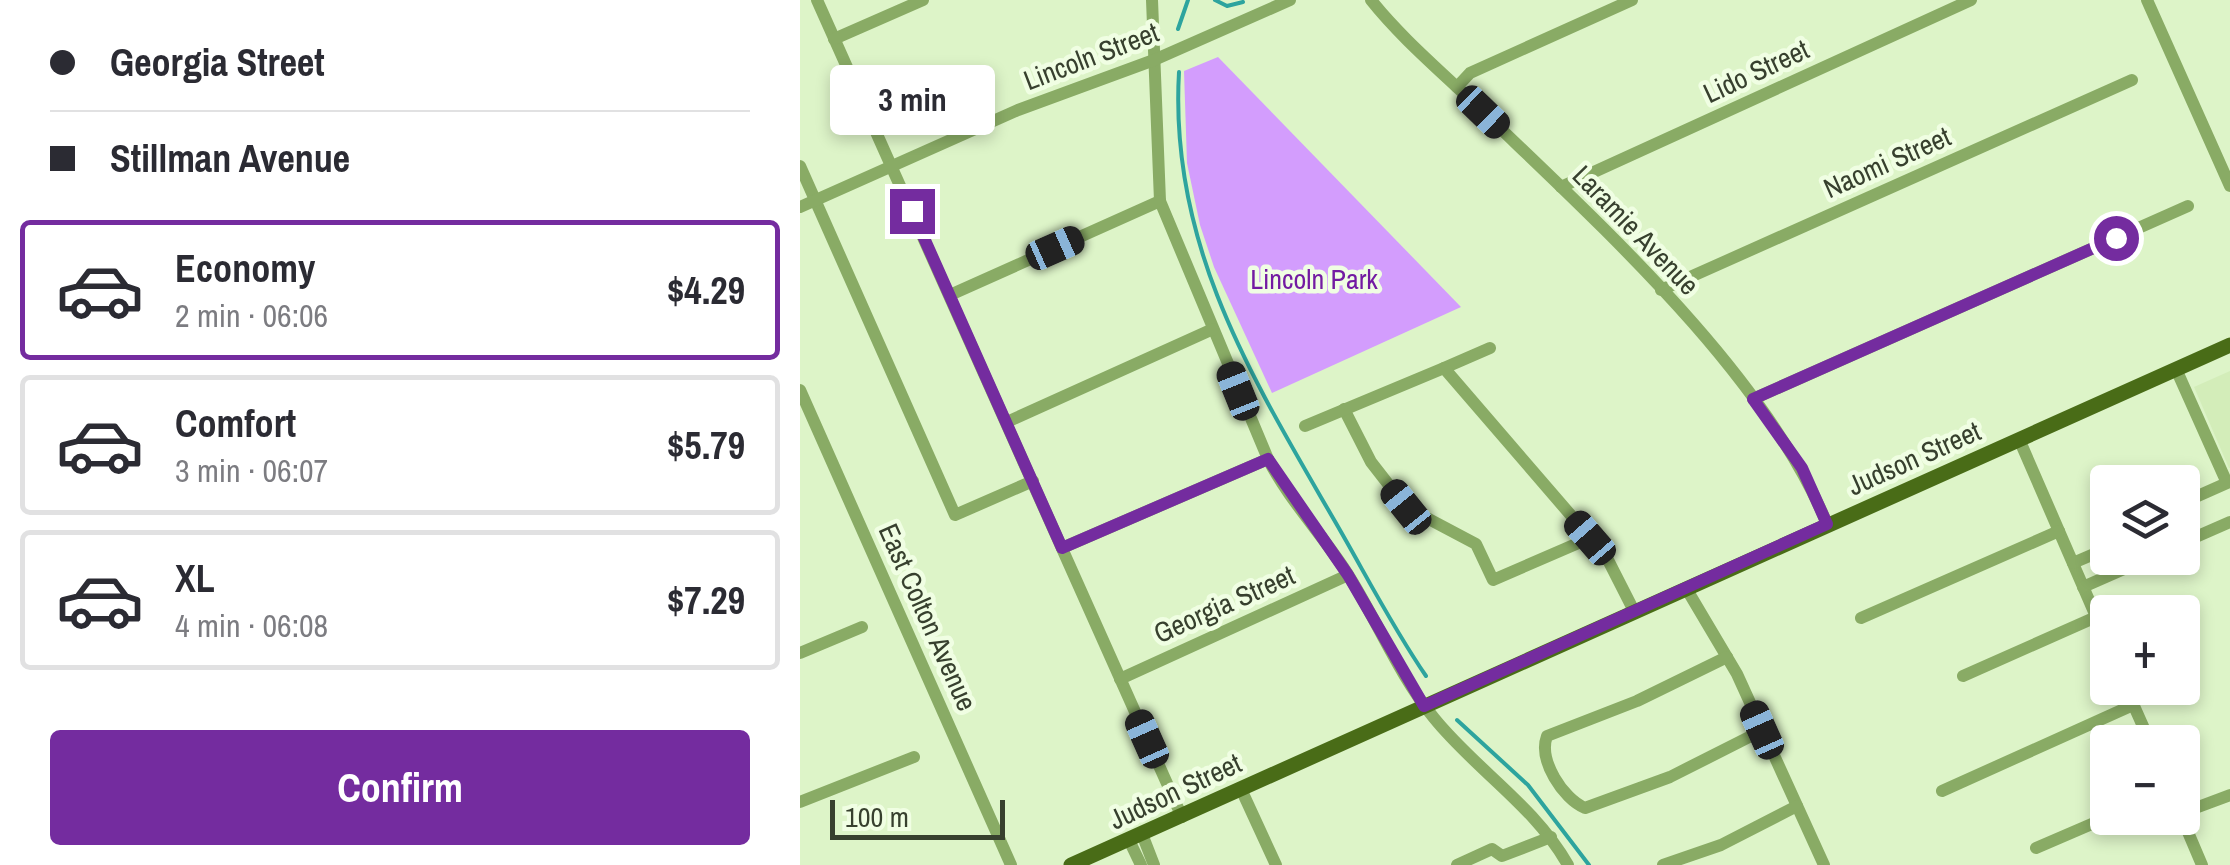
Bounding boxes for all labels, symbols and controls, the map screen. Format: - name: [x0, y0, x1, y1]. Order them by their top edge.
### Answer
- street label: Lincoln Street: [1018, 13, 1164, 99]
- street label: Lido Street: [1697, 30, 1815, 112]
- text: Georgia Street: [110, 37, 325, 88]
- callout: 3 min: [829, 66, 994, 136]
- text: 3 min: [878, 78, 947, 121]
- car: [1451, 80, 1515, 144]
- street label: Naomi Street: [1817, 117, 1957, 207]
- text: Stillman Avenue: [110, 133, 350, 184]
- street label: Laramie Avenue: [1564, 157, 1708, 303]
- route end: [890, 189, 935, 234]
- route start: [2094, 216, 2139, 261]
- car: [1021, 222, 1089, 274]
- text: Economy: [175, 243, 315, 294]
- icon: car: [55, 245, 145, 335]
- park label: Lincoln Park: [1250, 260, 1378, 298]
- text: $4.29: [667, 265, 745, 316]
- text: 2 min · 06:06: [175, 294, 328, 337]
- car: [1213, 358, 1263, 424]
- text: Comfort: [175, 398, 296, 449]
- icon: car: [55, 400, 145, 490]
- street label: Judson Street: [1842, 412, 1986, 504]
- text: $5.79: [667, 420, 745, 471]
- text: 3 min · 06:07: [175, 449, 328, 492]
- map controls: [2090, 465, 2200, 835]
- button: layers: [2090, 465, 2200, 575]
- car: [1375, 474, 1437, 540]
- car: [1559, 506, 1621, 570]
- street label: East Colton Avenue: [870, 517, 986, 717]
- text: XL: [175, 553, 215, 604]
- icon: car: [55, 555, 145, 645]
- street label: Georgia Street: [1147, 556, 1301, 652]
- text: $7.29: [667, 575, 745, 626]
- button: +: [2090, 595, 2200, 705]
- text: 4 min · 06:08: [175, 604, 328, 647]
- car: [1736, 696, 1788, 764]
- car: [1121, 705, 1173, 773]
- button: −: [2090, 725, 2200, 835]
- button: Confirm: [50, 730, 750, 845]
- street label: Judson Street: [1103, 744, 1247, 838]
- scale bar: [830, 795, 1005, 840]
- text: 100 m: [845, 798, 909, 836]

